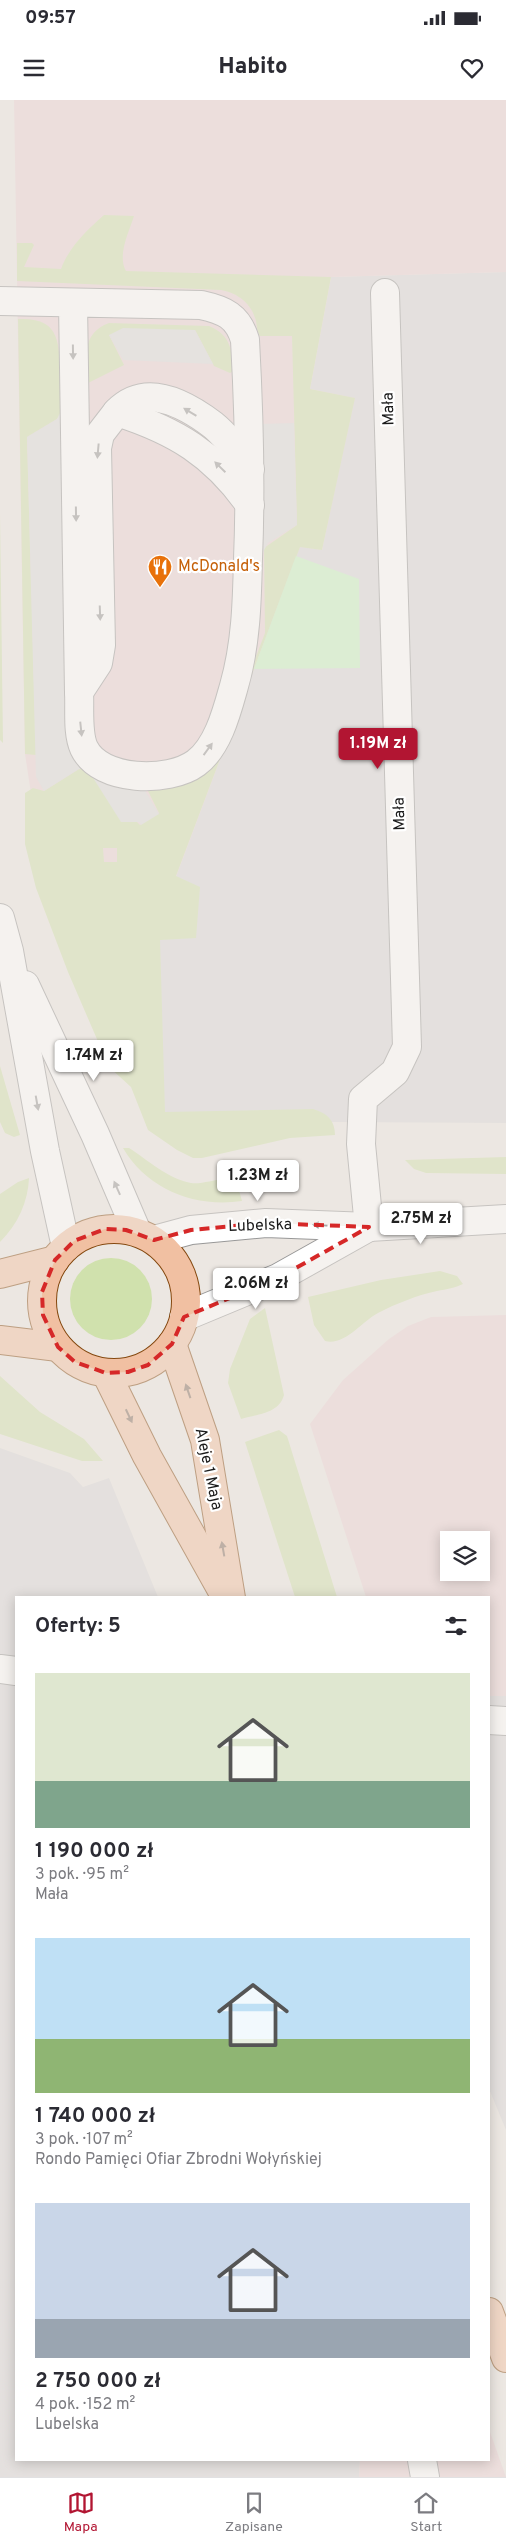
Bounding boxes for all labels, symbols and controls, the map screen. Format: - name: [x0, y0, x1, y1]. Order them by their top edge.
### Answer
- text: 09:57: [25, 6, 76, 30]
- icon: menu: [20, 54, 48, 82]
- text: Habito: [218, 54, 288, 81]
- icon: heart: [458, 54, 486, 82]
- one-way arrow: [70, 344, 78, 360]
- street label: Mała: [378, 392, 400, 426]
- one-way arrow: [184, 407, 197, 416]
- one-way arrow: [93, 443, 101, 459]
- one-way arrow: [214, 461, 226, 473]
- one-way arrow: [72, 506, 80, 522]
- restaurant icon: McDonald's: [147, 554, 173, 588]
- place label: McDonald's: [178, 557, 260, 577]
- one-way arrow: [97, 606, 105, 622]
- one-way arrow: [77, 721, 85, 737]
- pin: 1.19M zł: [326, 728, 430, 770]
- text: 1.19M zł: [350, 734, 406, 754]
- one-way arrow: [203, 742, 213, 756]
- street label: Mała: [389, 797, 411, 831]
- pin: 1.74M zł: [42, 1040, 146, 1082]
- text: 1.74M zł: [66, 1046, 122, 1066]
- one-way arrow: [33, 1095, 41, 1111]
- pin: 1.23M zł: [206, 1160, 310, 1202]
- text: 1.23M zł: [228, 1166, 288, 1186]
- one-way arrow: [113, 1181, 121, 1195]
- pin: 2.75M zł: [369, 1202, 473, 1245]
- text: 2.75M zł: [391, 1209, 451, 1229]
- street label: Lubelska: [228, 1215, 292, 1237]
- one-way arrow: [312, 1221, 328, 1229]
- pin: 2.06M zł: [204, 1268, 308, 1310]
- text: 2.06M zł: [224, 1274, 288, 1294]
- one-way arrow: [184, 1384, 191, 1399]
- one-way arrow: [125, 1409, 133, 1423]
- street label: Aleje 1 Maja: [190, 1426, 226, 1512]
- map controls: [440, 1531, 490, 1581]
- button: layers: [440, 1531, 490, 1581]
- one-way arrow: [219, 1541, 227, 1557]
- icon: filters: [442, 1612, 470, 1640]
- text: Oferty: 5: [35, 1613, 121, 1640]
- icon: home: [208, 1705, 298, 1795]
- text: 1 190 000 zł: [35, 1838, 153, 1865]
- text: 3 pok. · 95 m²: [35, 1865, 129, 1885]
- text: Mała: [35, 1885, 68, 1905]
- icon: home: [208, 1970, 298, 2060]
- text: 1 740 000 zł: [35, 2103, 155, 2130]
- text: 3 pok. · 107 m²: [35, 2130, 133, 2150]
- text: Rondo Pamięci Ofiar Zbrodni Wołyńskiej: [35, 2150, 322, 2170]
- icon: home: [208, 2235, 298, 2325]
- text: 2 750 000 zł: [35, 2368, 161, 2395]
- text: 4 pok. · 152 m²: [35, 2395, 135, 2415]
- text: Lubelska: [35, 2415, 99, 2435]
- tab: Mapa: [64, 2489, 98, 2536]
- tab: Zapisane: [225, 2489, 283, 2536]
- tab: Start: [410, 2489, 442, 2536]

